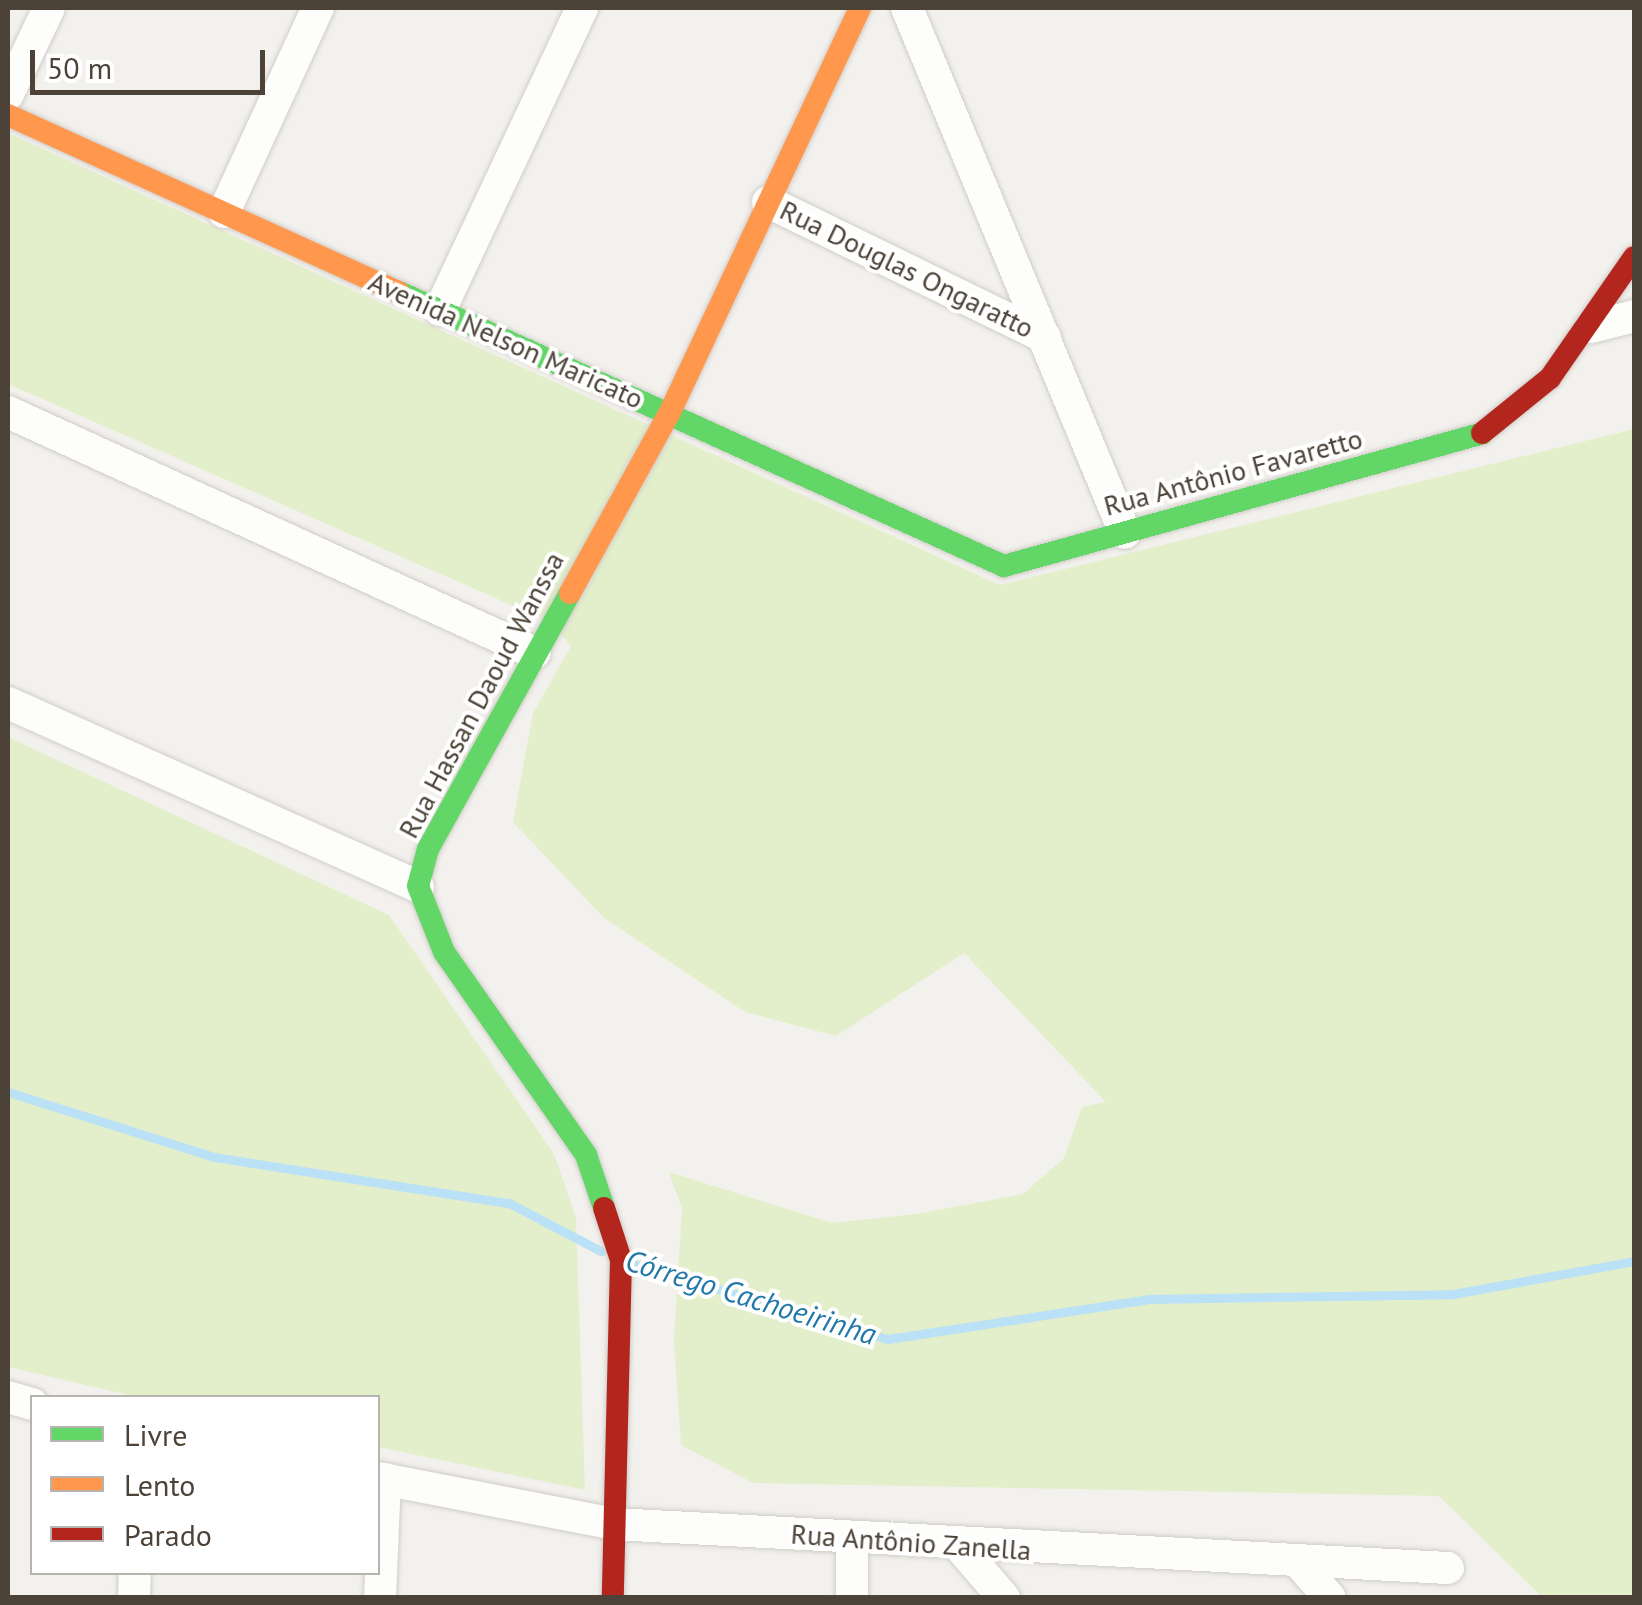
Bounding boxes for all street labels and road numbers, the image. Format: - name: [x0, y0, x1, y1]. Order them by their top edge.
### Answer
- street label: Rua Douglas Ongaratto: [775, 193, 1039, 345]
- street label: Avenida Nelson Maricato: [364, 264, 648, 416]
- street label: Rua Antônio Favaretto: [1100, 421, 1366, 523]
- street label: Rua Hassan Daoud Wanssa: [391, 546, 571, 844]
- street label: Rua Antônio Zanella: [789, 1517, 1033, 1567]

